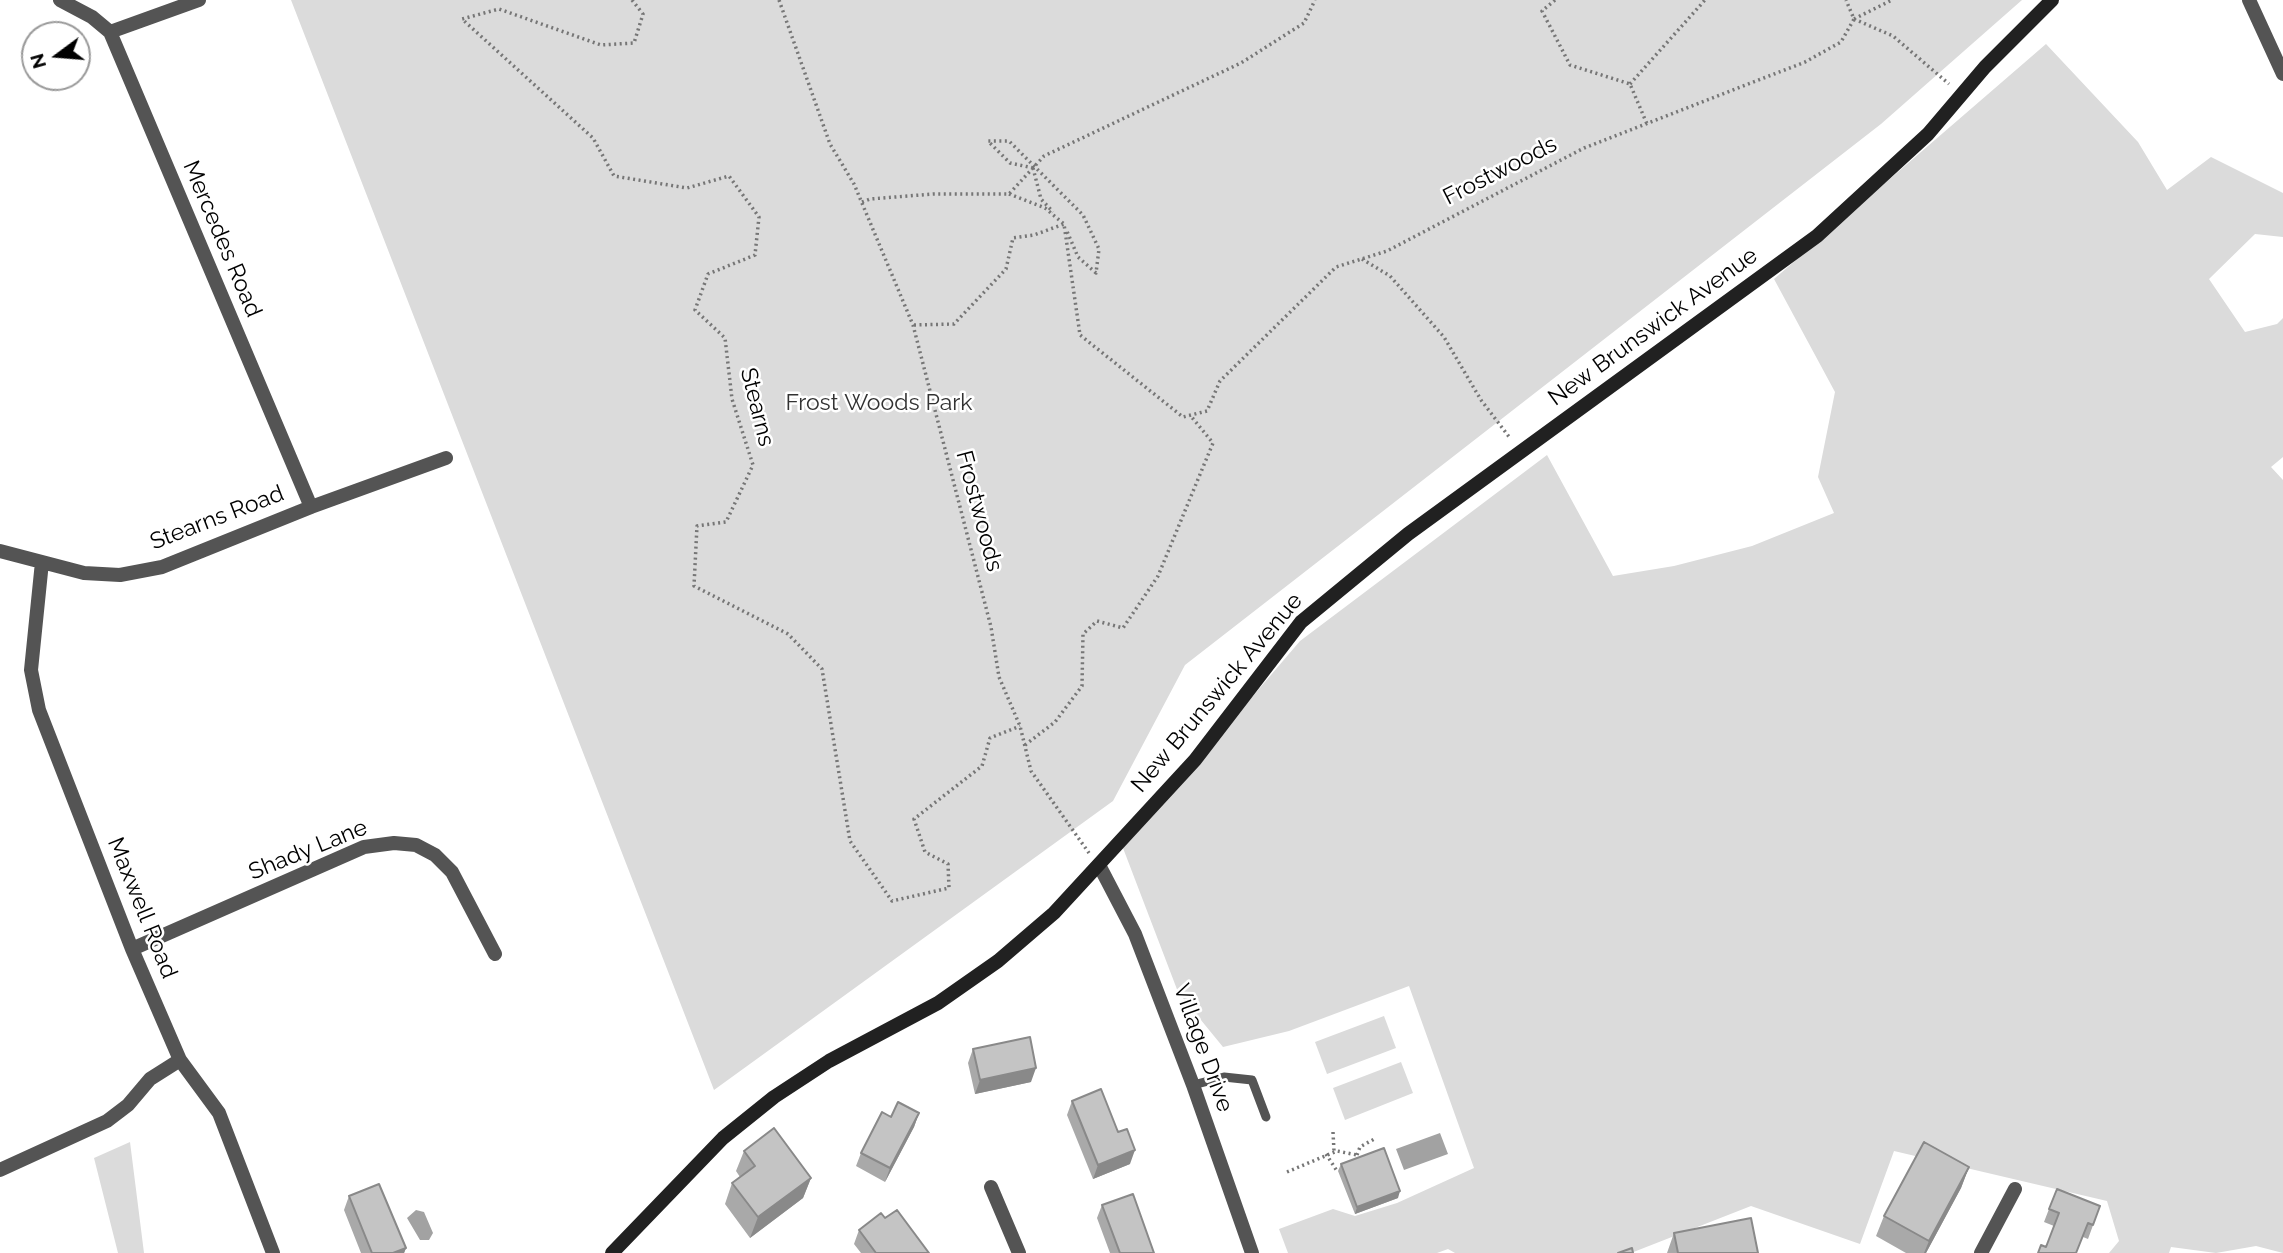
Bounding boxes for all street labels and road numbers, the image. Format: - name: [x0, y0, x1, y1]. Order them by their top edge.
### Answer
- street label: Frostwoods: [1439, 131, 1561, 211]
- street label: Mercedes Road: [177, 157, 267, 321]
- street label: New Brunswick Avenue: [1543, 242, 1763, 412]
- street label: Stearns: [734, 365, 780, 449]
- street label: Frostwoods: [950, 448, 1008, 574]
- street label: Stearns Road: [146, 480, 288, 556]
- street label: New Brunswick Avenue: [1126, 588, 1308, 798]
- street label: Shady Lane: [245, 814, 371, 886]
- street label: Maxwell Road: [101, 834, 183, 982]
- street label: Village Drive: [1167, 980, 1239, 1116]

